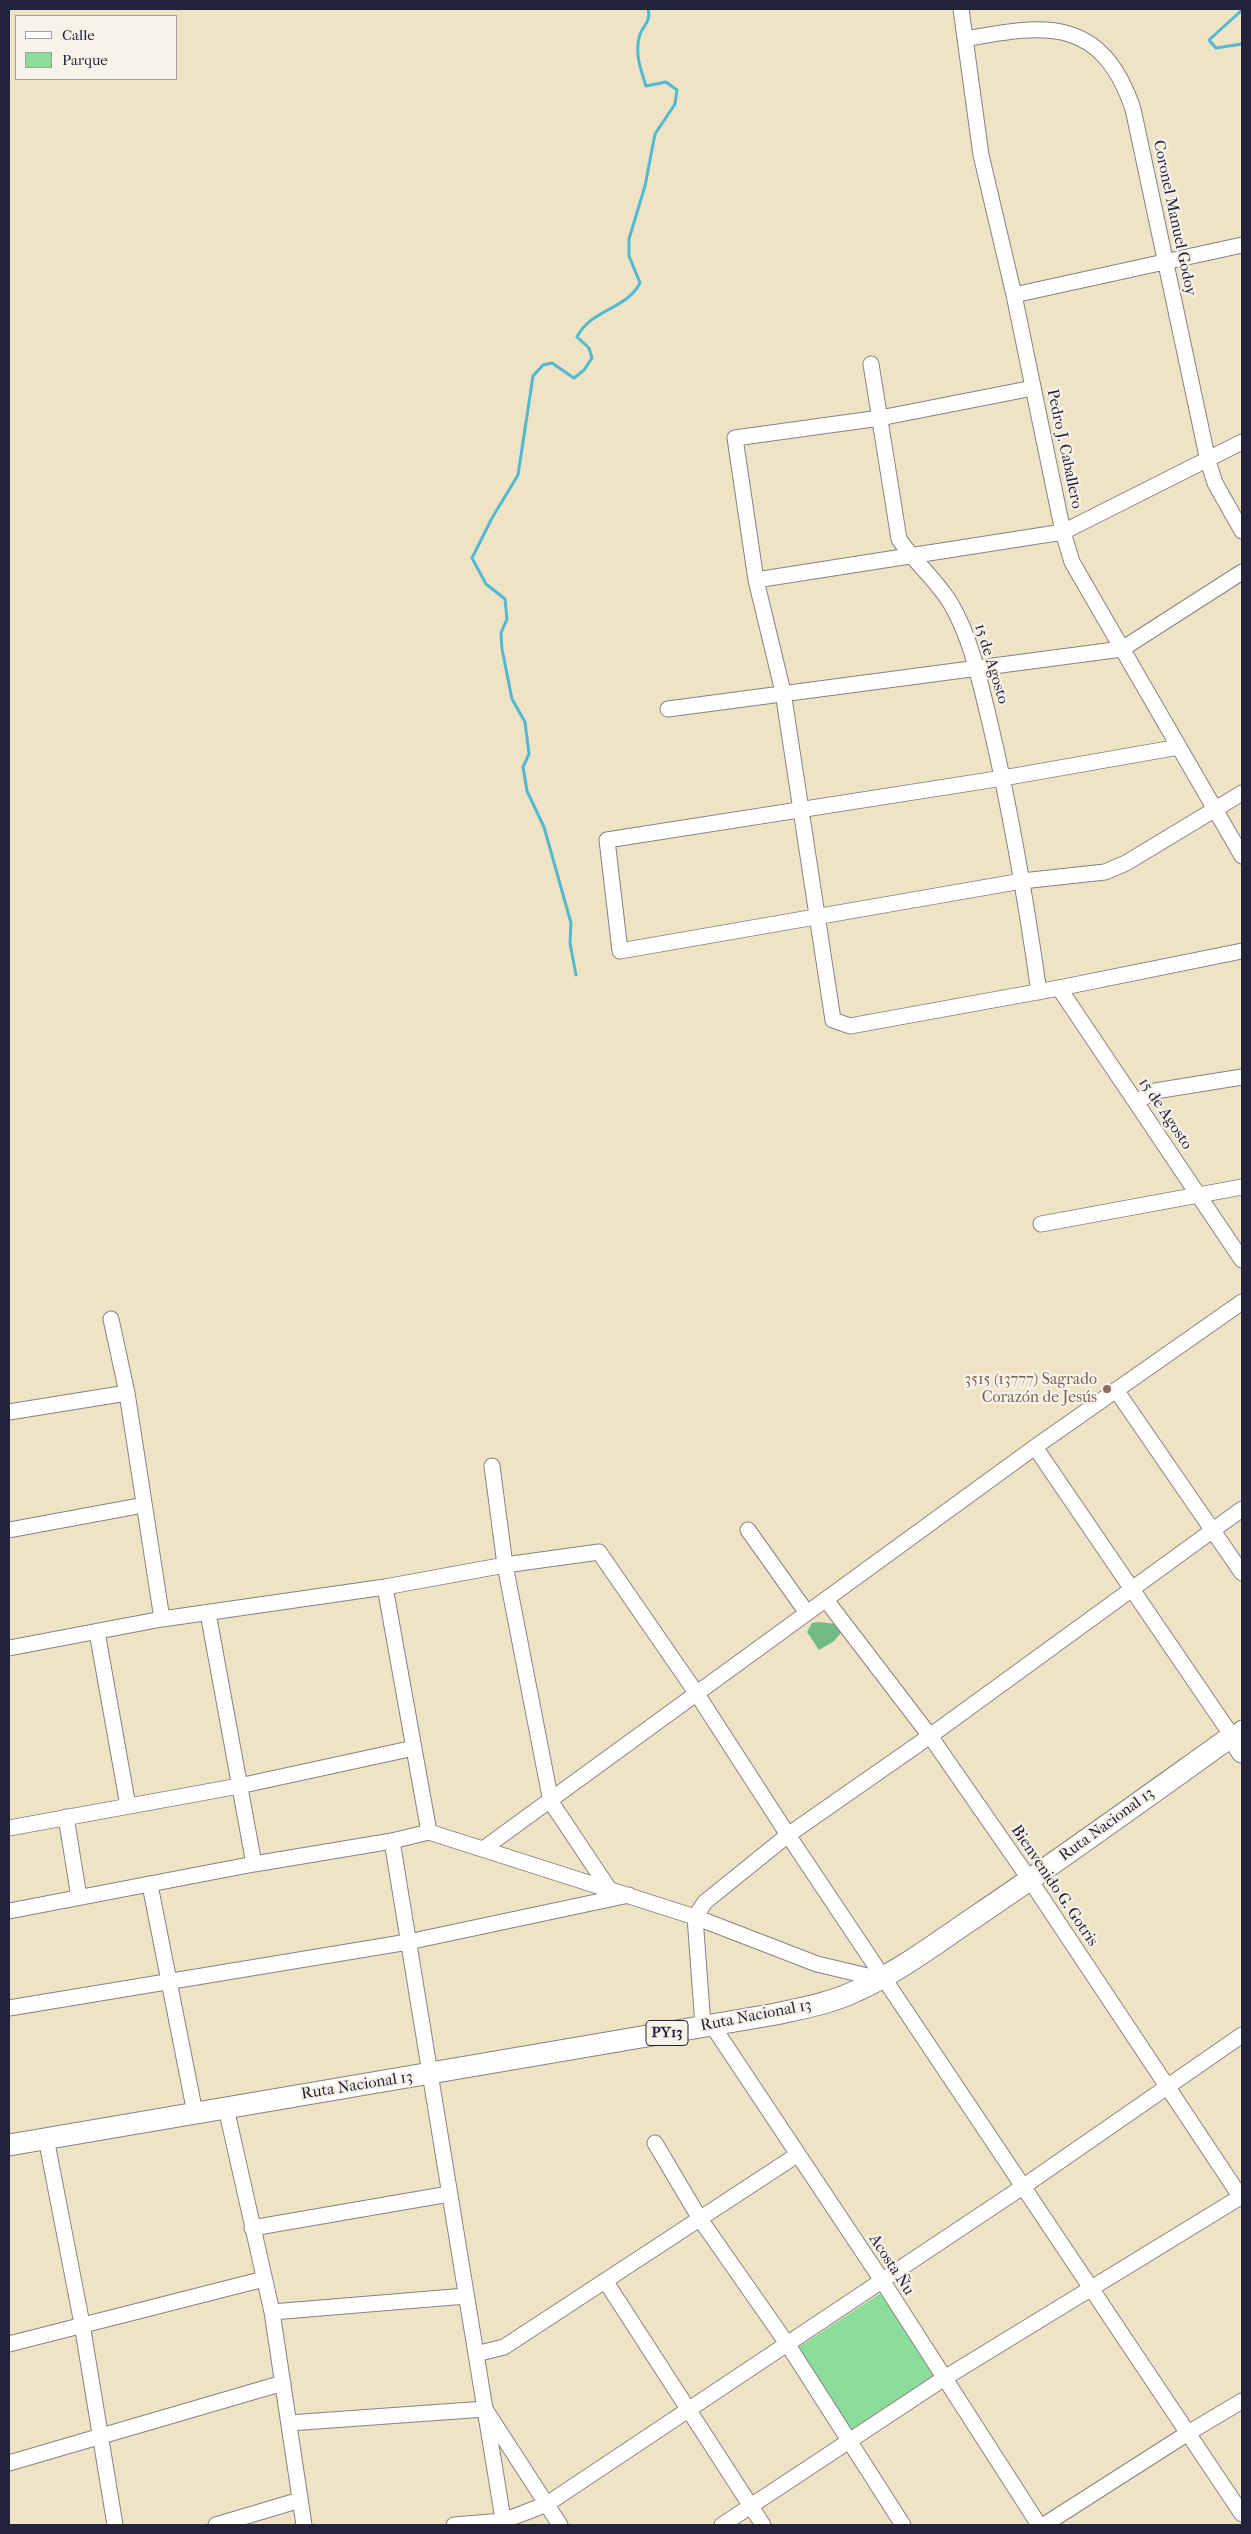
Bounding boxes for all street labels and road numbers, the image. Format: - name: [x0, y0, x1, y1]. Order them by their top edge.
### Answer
- street label: Coronel Manuel Godoy: [1148, 138, 1200, 298]
- street label: Pedro J. Caballero: [1042, 387, 1086, 511]
- street label: 15 de Agosto: [970, 622, 1012, 706]
- street label: 15 de Agosto: [1134, 1074, 1196, 1154]
- street label: Ruta Nacional 13: [1056, 1784, 1158, 1866]
- street label: Bienvenido G. Gotris: [1006, 1822, 1102, 1950]
- street label: Ruta Nacional 13: [699, 1996, 813, 2036]
- road number: PY13: [646, 2020, 688, 2046]
- street label: Ruta Nacional 13: [300, 2068, 414, 2104]
- street label: Acosta Ñu: [864, 2231, 918, 2299]

